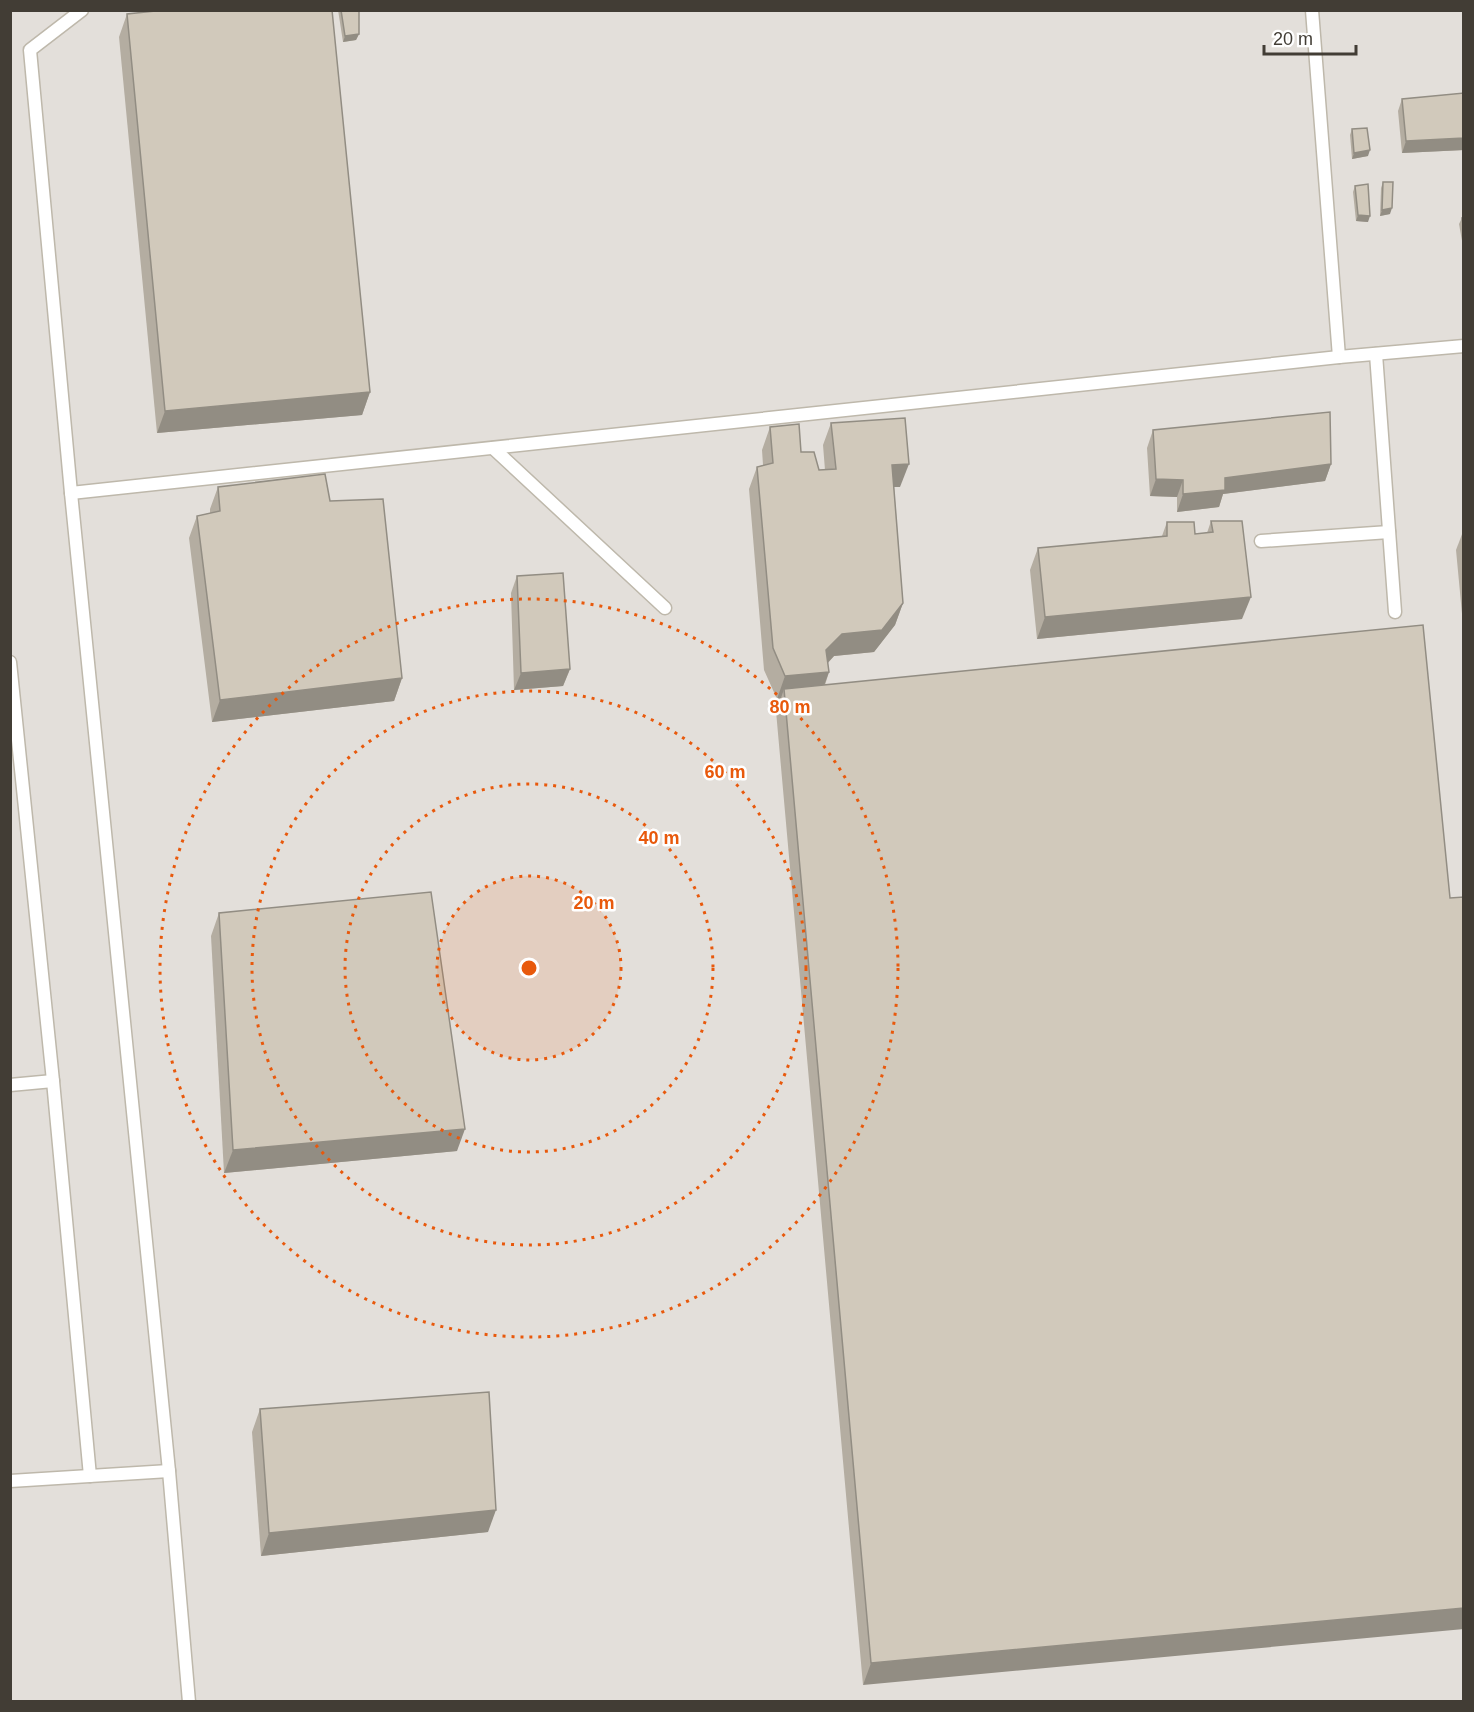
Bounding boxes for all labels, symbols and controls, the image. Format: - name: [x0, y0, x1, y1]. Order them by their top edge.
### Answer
- scale bar: [1264, 18, 1356, 56]
- text: 20 m: [1273, 29, 1313, 49]
- text: 80 m: [769, 697, 811, 717]
- text: 60 m: [704, 762, 746, 782]
- text: 40 m: [638, 828, 680, 848]
- text: 20 m: [573, 893, 615, 913]
- centre of rings: [519, 958, 539, 978]

